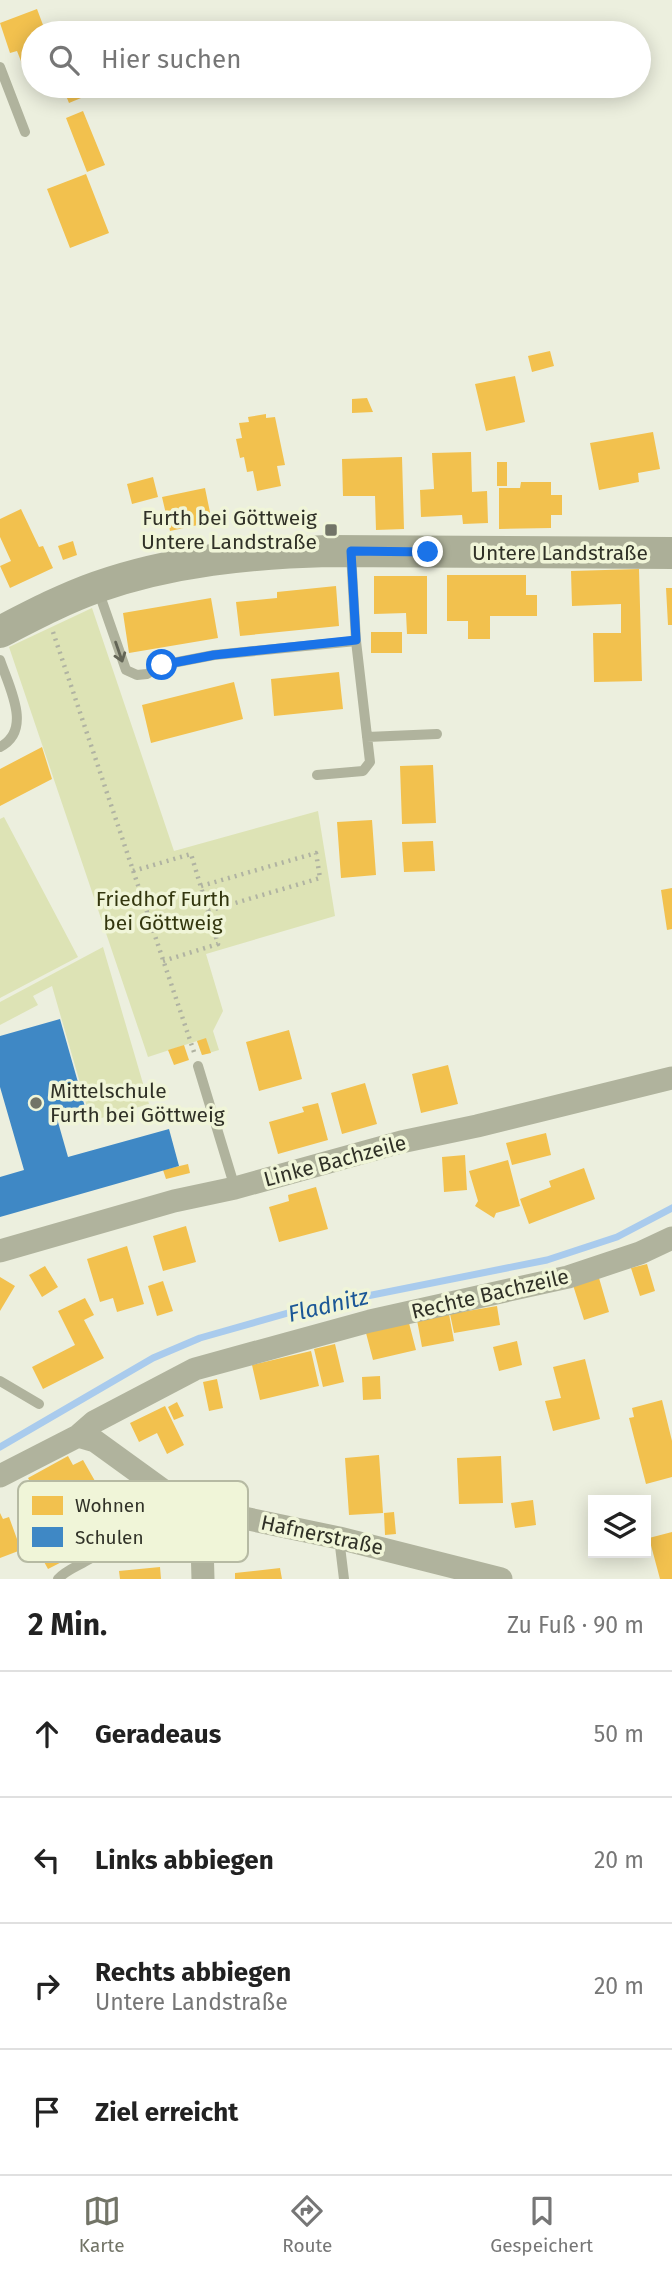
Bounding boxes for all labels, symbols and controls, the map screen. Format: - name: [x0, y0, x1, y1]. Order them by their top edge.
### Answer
- search box: [21, 21, 651, 98]
- icon: search: [45, 41, 83, 79]
- text: Hier suchen: [101, 44, 241, 75]
- place label: Furth bei Göttweig Untere Landstraße: [141, 505, 317, 555]
- marker: Furth bei Göttweig Untere Landstraße: [323, 522, 339, 538]
- route end: [412, 536, 443, 567]
- street label: Untere Landstraße: [472, 540, 648, 566]
- one-way arrow: [114, 640, 126, 662]
- route start: [146, 649, 177, 680]
- park label: Friedhof Furth bei Göttweig: [96, 886, 230, 936]
- place label: Mittelschule Furth bei Göttweig: [50, 1078, 225, 1128]
- marker: Mittelschule Furth bei Göttweig: [28, 1095, 44, 1111]
- street label: Linke Bachzeile: [261, 1129, 409, 1193]
- street label: Rechte Bachzeile: [409, 1263, 571, 1325]
- water label: Fladnitz: [285, 1282, 372, 1328]
- legend: [18, 1481, 248, 1562]
- text: Wohnen: [75, 1494, 145, 1517]
- map controls: [588, 1495, 651, 1558]
- button: layers: [588, 1495, 651, 1558]
- street label: Hafnerstraße: [258, 1509, 386, 1561]
- text: Schulen: [75, 1526, 144, 1549]
- text: 2 Min.: [28, 1607, 107, 1643]
- text: Zu Fuß · 90 m: [507, 1611, 644, 1639]
- icon: ahead: [28, 1715, 66, 1753]
- text: Geradeaus: [95, 1719, 221, 1750]
- text: 50 m: [594, 1720, 644, 1748]
- icon: left: [28, 1841, 66, 1879]
- text: Links abbiegen: [95, 1845, 274, 1876]
- text: 20 m: [594, 1846, 644, 1874]
- text: Rechts abbiegen: [95, 1957, 291, 1988]
- icon: right: [28, 1967, 66, 2005]
- text: 20 m: [594, 1972, 644, 2000]
- text: Untere Landstraße: [95, 1988, 288, 2016]
- icon: arrive: [28, 2093, 66, 2131]
- text: Ziel erreicht: [95, 2097, 238, 2128]
- tab: Karte: [79, 2192, 125, 2257]
- tab: Route: [282, 2192, 332, 2257]
- tab: Gespeichert: [490, 2192, 593, 2257]

